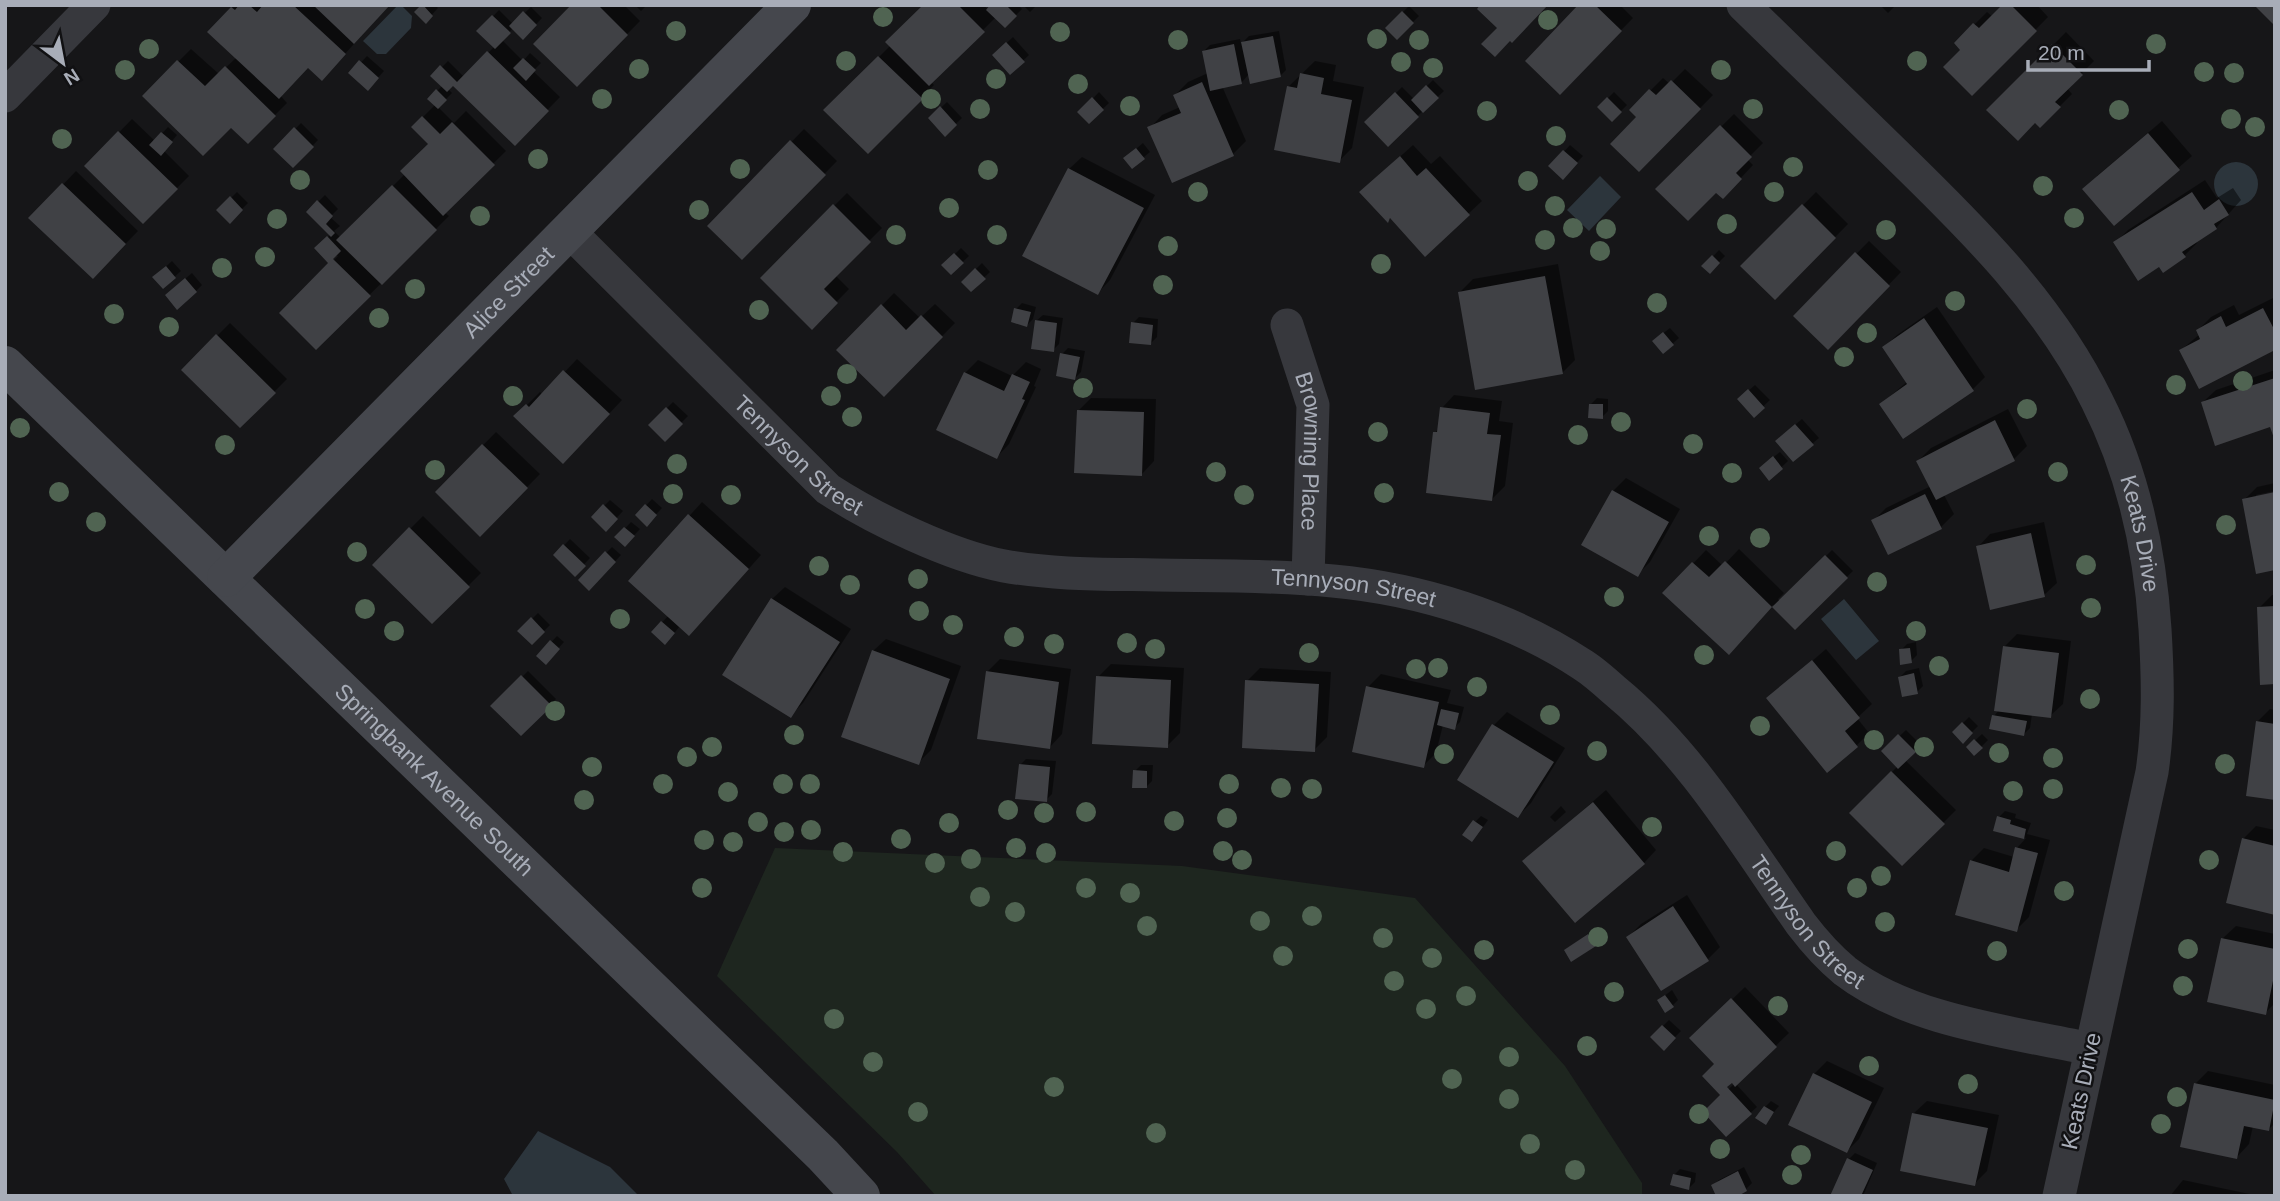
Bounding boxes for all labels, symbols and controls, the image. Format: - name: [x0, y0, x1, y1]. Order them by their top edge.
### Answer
- north arrow: [28, 28, 98, 98]
- scale bar: [2028, 28, 2149, 72]
- text: 20 m: [2038, 41, 2085, 64]
- text: N: [60, 64, 83, 90]
- street label: Alice Street: [458, 241, 560, 343]
- street label: Browning Place: [1290, 369, 1326, 531]
- street label: Tennyson Street: [729, 390, 868, 521]
- street label: Keats Drive: [2115, 472, 2165, 594]
- street label: Tennyson Street: [1271, 564, 1440, 612]
- street label: Springbank Avenue South: [330, 678, 539, 881]
- street label: Tennyson Street: [1745, 850, 1870, 994]
- street label: Keats Drive: [2056, 1030, 2106, 1152]

